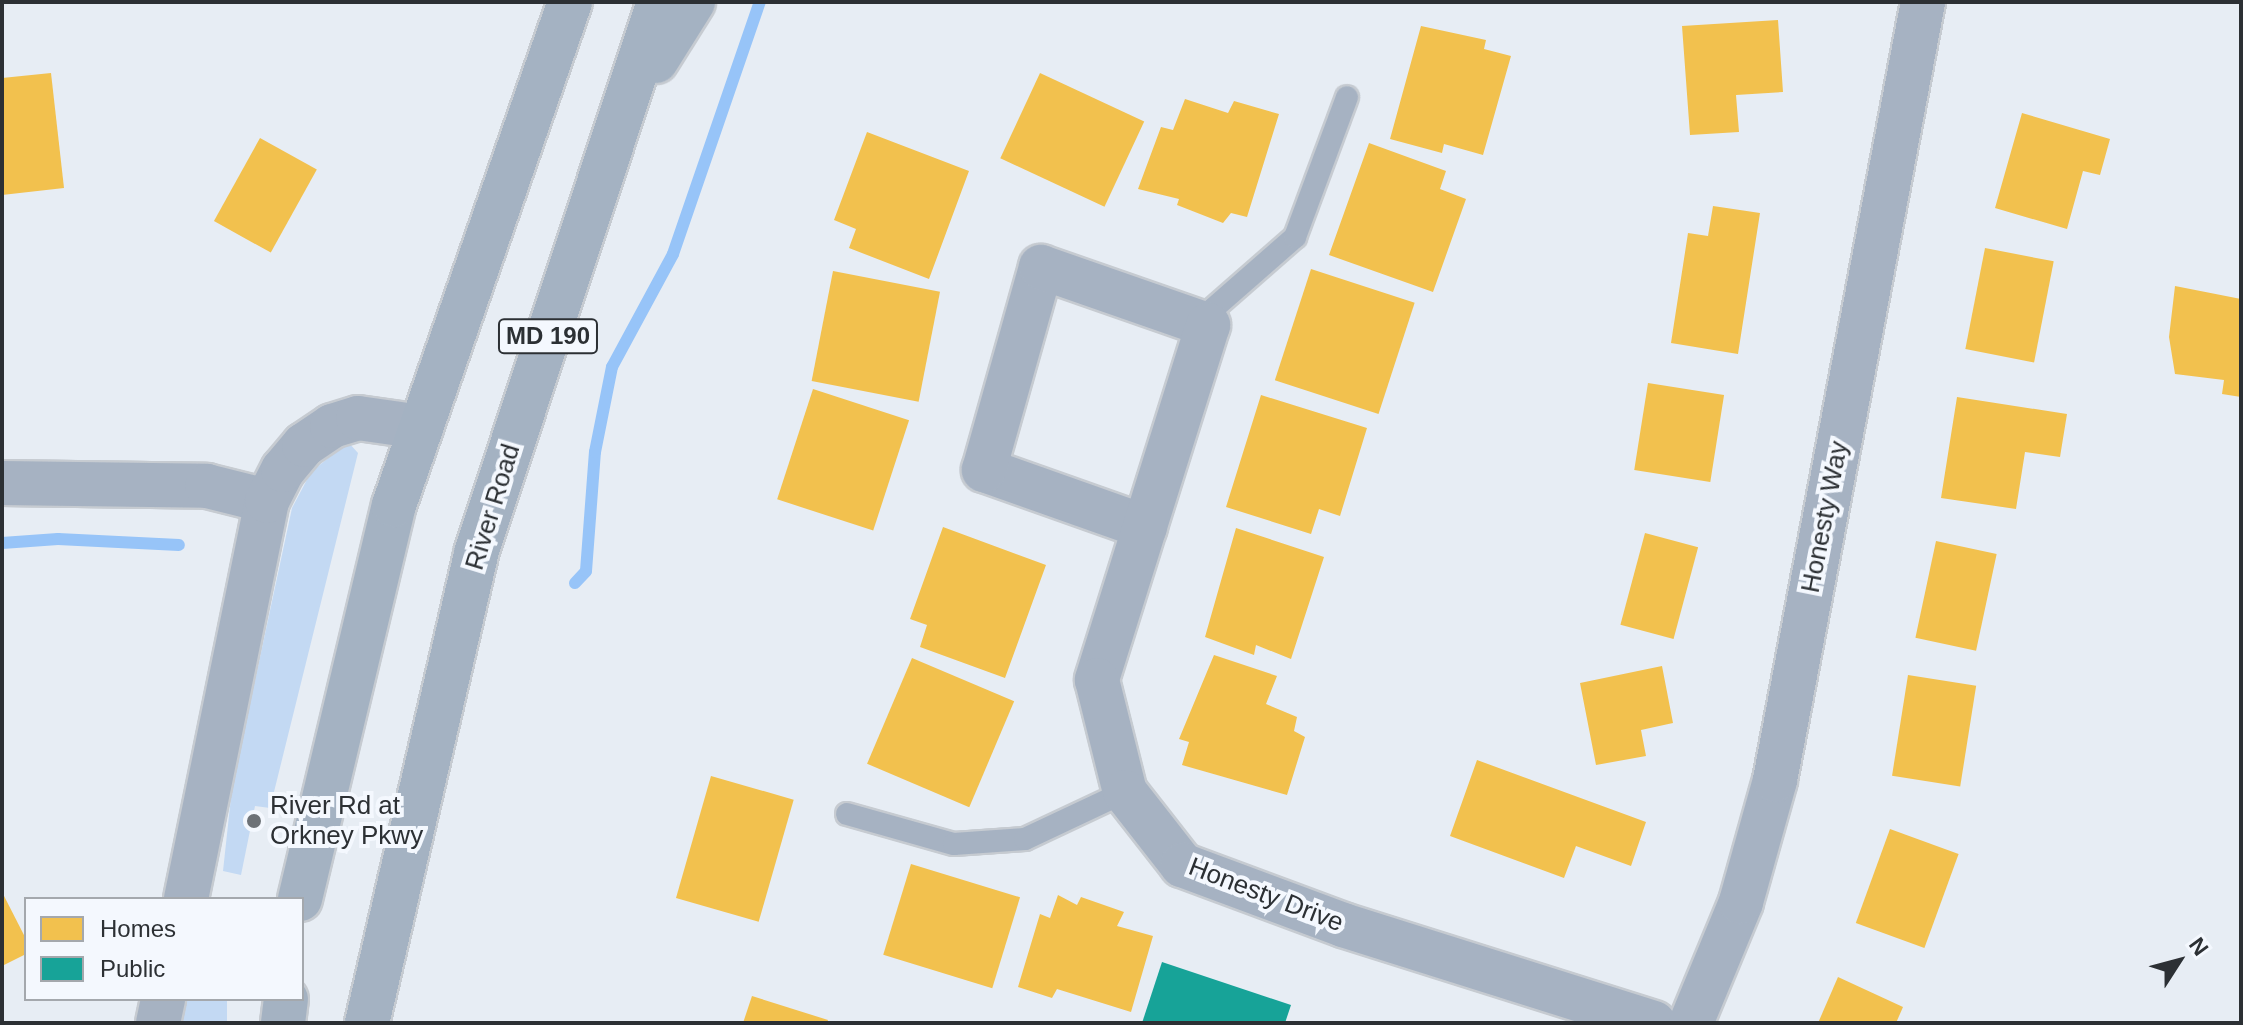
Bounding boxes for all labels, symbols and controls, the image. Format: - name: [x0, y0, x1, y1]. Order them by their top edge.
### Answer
- road number: MD 190: [496, 316, 600, 356]
- street label: Honesty Way: [1795, 439, 1855, 595]
- street label: River Road: [459, 440, 527, 574]
- place label: River Rd at Orkney Pkwy: [270, 790, 423, 852]
- marker: River Rd at Orkney Pkwy: [245, 812, 263, 830]
- street label: Honesty Drive: [1184, 851, 1348, 939]
- legend: [24, 897, 304, 1001]
- text: Homes: [100, 915, 176, 942]
- north arrow: [2139, 921, 2219, 1001]
- text: N: [2184, 933, 2214, 960]
- text: Public: [100, 955, 165, 982]

